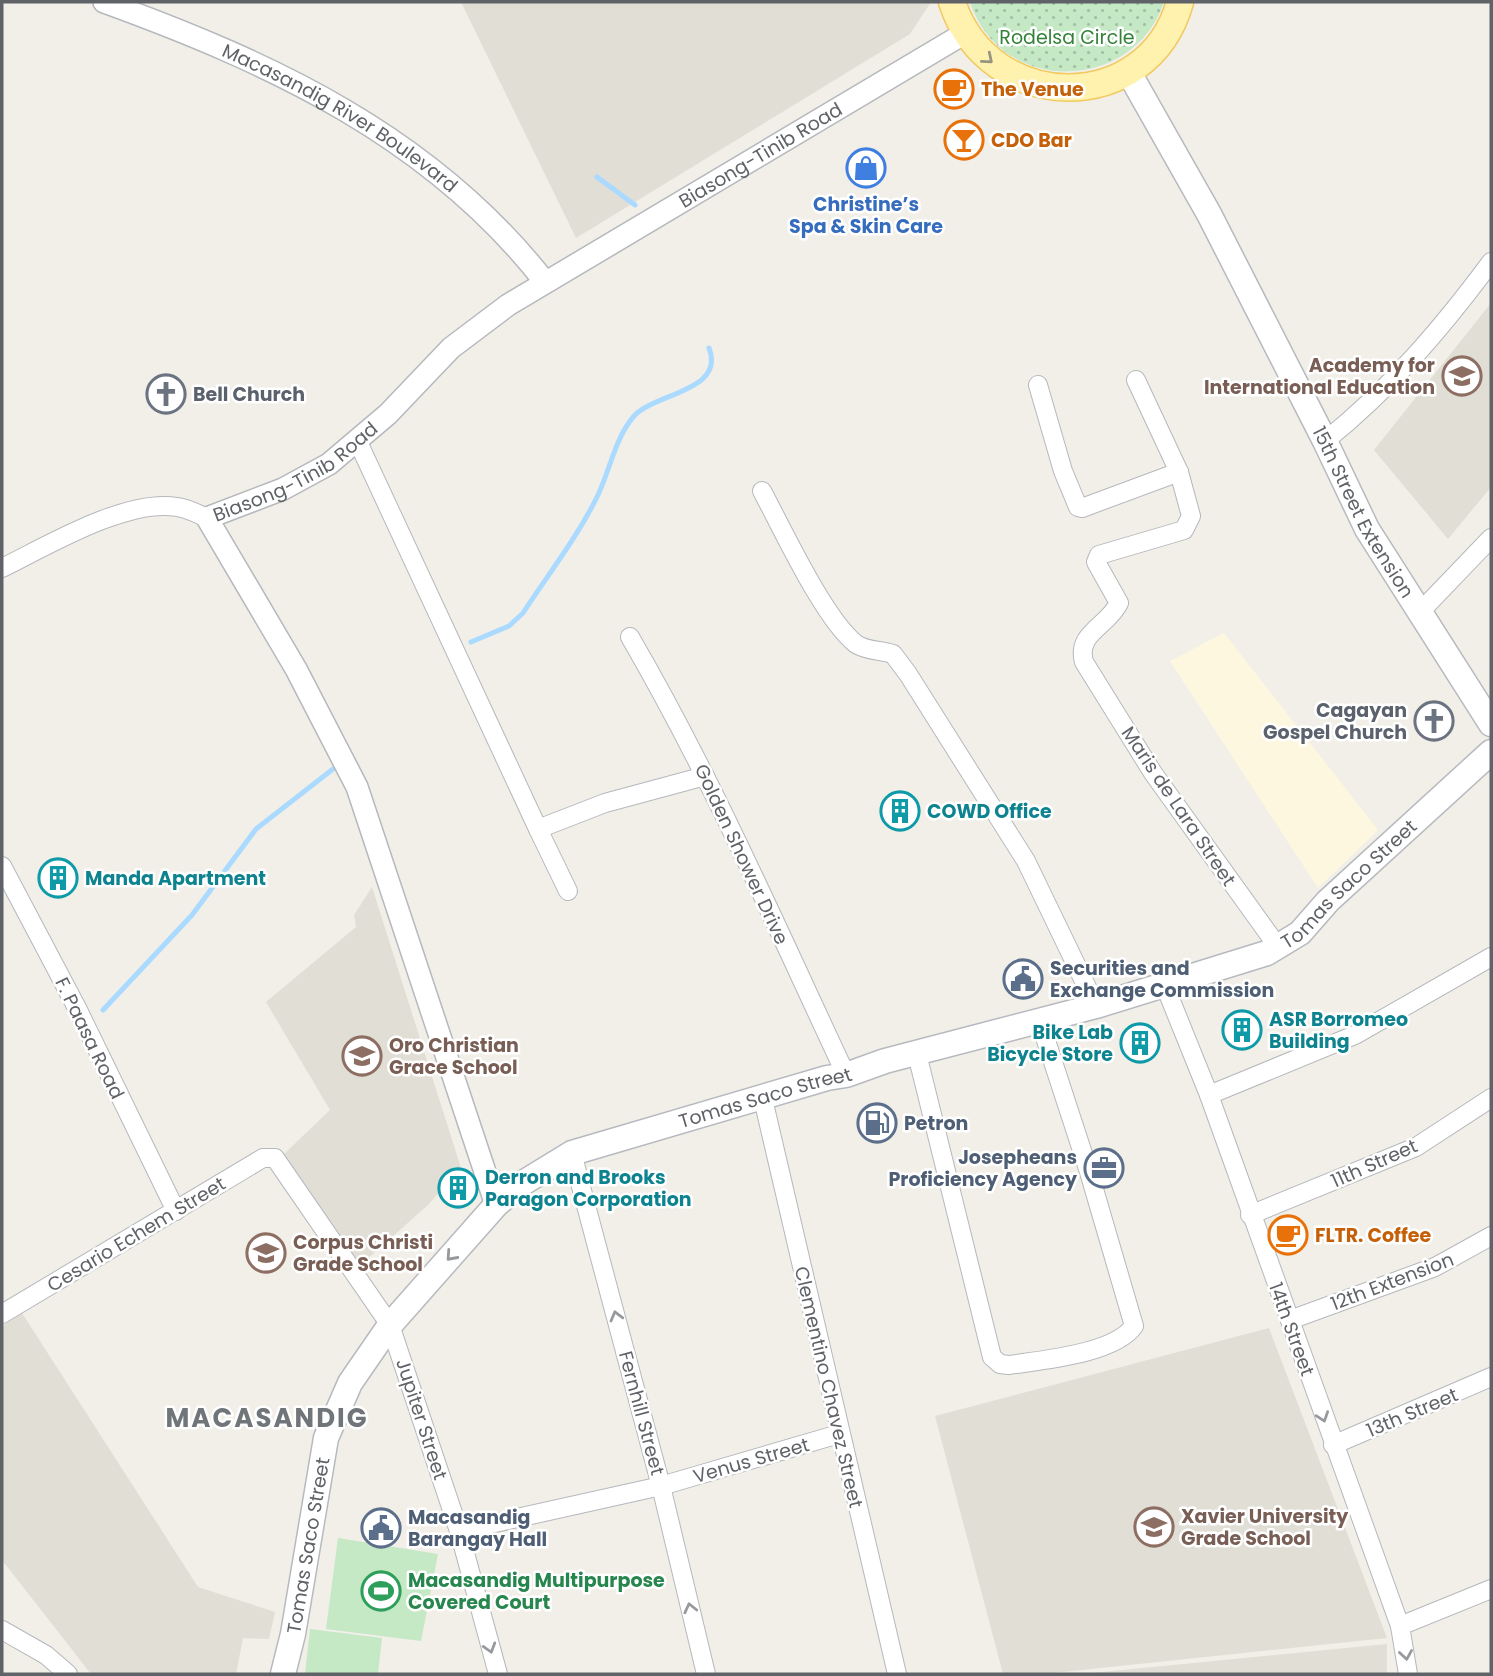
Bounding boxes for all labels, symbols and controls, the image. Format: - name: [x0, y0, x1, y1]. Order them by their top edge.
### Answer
- park label: Rodelsa Circle: [999, 24, 1135, 51]
- street label: Macasandig River Boulevard: [218, 37, 463, 199]
- one-way arrow: [980, 50, 992, 63]
- cafe icon: The Venue: [933, 68, 975, 110]
- place label: The Venue: [981, 76, 1084, 103]
- street label: Biasong-Tinib Road: [674, 96, 847, 214]
- bar icon: CDO Bar: [943, 119, 985, 161]
- place label: CDO Bar: [991, 127, 1072, 154]
- shop icon: Christine’s Spa & Skin Care: [845, 147, 887, 189]
- place label: Christine’s Spa & Skin Care: [789, 191, 943, 240]
- place label: Academy for International Education: [1204, 352, 1435, 401]
- school or university icon: Academy for International Education: [1441, 355, 1483, 397]
- church icon: Bell Church: [145, 373, 187, 415]
- place label: Bell Church: [193, 381, 305, 408]
- street label: Biasong-Tinib Road: [209, 415, 384, 528]
- street label: 15th Street Extension: [1306, 422, 1420, 603]
- place label: Cagayan Gospel Church: [1263, 697, 1407, 746]
- church icon: Cagayan Gospel Church: [1413, 700, 1455, 742]
- street label: Maris de Lara Street: [1115, 721, 1242, 892]
- street label: Golden Shower Drive: [688, 760, 795, 949]
- building icon: COWD Office: [879, 790, 921, 832]
- place label: COWD Office: [927, 798, 1052, 825]
- street label: Tomas Saco Street: [1276, 813, 1423, 955]
- building icon: Manda Apartment: [37, 857, 79, 899]
- place label: Manda Apartment: [85, 865, 266, 892]
- place label: Securities and Exchange Commission: [1050, 955, 1274, 1004]
- public building icon: Securities and Exchange Commission: [1002, 958, 1044, 1000]
- street label: F. Paasa Road: [48, 973, 131, 1104]
- place label: ASR Borromeo Building: [1269, 1006, 1408, 1055]
- building icon: ASR Borromeo Building: [1221, 1009, 1263, 1051]
- place label: Bike Lab Bicycle Store: [987, 1019, 1113, 1068]
- building icon: Bike Lab Bicycle Store: [1119, 1022, 1161, 1064]
- place label: Oro Christian Grace School: [389, 1032, 519, 1081]
- school or university icon: Oro Christian Grace School: [341, 1035, 383, 1077]
- street label: Tomas Saco Street: [676, 1061, 856, 1135]
- fuel station icon: Petron: [856, 1102, 898, 1144]
- place label: Petron: [904, 1110, 968, 1137]
- street label: 11th Street: [1327, 1132, 1422, 1194]
- place label: Josepheans Proficiency Agency: [888, 1144, 1078, 1193]
- office icon: Josepheans Proficiency Agency: [1083, 1147, 1125, 1189]
- place label: Derron and Brooks Paragon Corporation: [485, 1164, 692, 1213]
- building icon: Derron and Brooks Paragon Corporation: [437, 1167, 479, 1209]
- street label: Cesario Echem Street: [42, 1170, 231, 1298]
- cafe icon: FLTR. Coffee: [1267, 1214, 1309, 1256]
- place label: FLTR. Coffee: [1315, 1222, 1431, 1249]
- place label: Corpus Christi Grade School: [293, 1229, 433, 1278]
- school or university icon: Corpus Christi Grade School: [245, 1232, 287, 1274]
- street label: 12th Extension: [1327, 1246, 1458, 1317]
- one-way arrow: [447, 1248, 459, 1261]
- street label: Clementino Chavez Street: [788, 1264, 869, 1511]
- street label: 14th Street: [1262, 1279, 1321, 1380]
- one-way arrow: [610, 1310, 624, 1322]
- street label: Fernhill Street: [612, 1348, 671, 1478]
- street label: Jupiter Street: [389, 1355, 454, 1483]
- street label: 13th Street: [1362, 1381, 1462, 1444]
- district label: MACASANDIG: [165, 1400, 369, 1436]
- one-way arrow: [1315, 1411, 1329, 1423]
- street label: Venus Street: [690, 1431, 812, 1490]
- street label: Tomas Saco Street: [280, 1455, 337, 1636]
- place label: Xavier University Grade School: [1181, 1503, 1349, 1552]
- place label: Macasandig Barangay Hall: [408, 1504, 547, 1553]
- school or university icon: Xavier University Grade School: [1133, 1506, 1175, 1548]
- public building icon: Macasandig Barangay Hall: [360, 1507, 402, 1549]
- place label: Macasandig Multipurpose Covered Court: [408, 1567, 665, 1616]
- sports icon: Macasandig Multipurpose Covered Court: [360, 1570, 402, 1612]
- one-way arrow: [684, 1602, 698, 1614]
- one-way arrow: [481, 1642, 496, 1654]
- one-way arrow: [1398, 1649, 1413, 1661]

